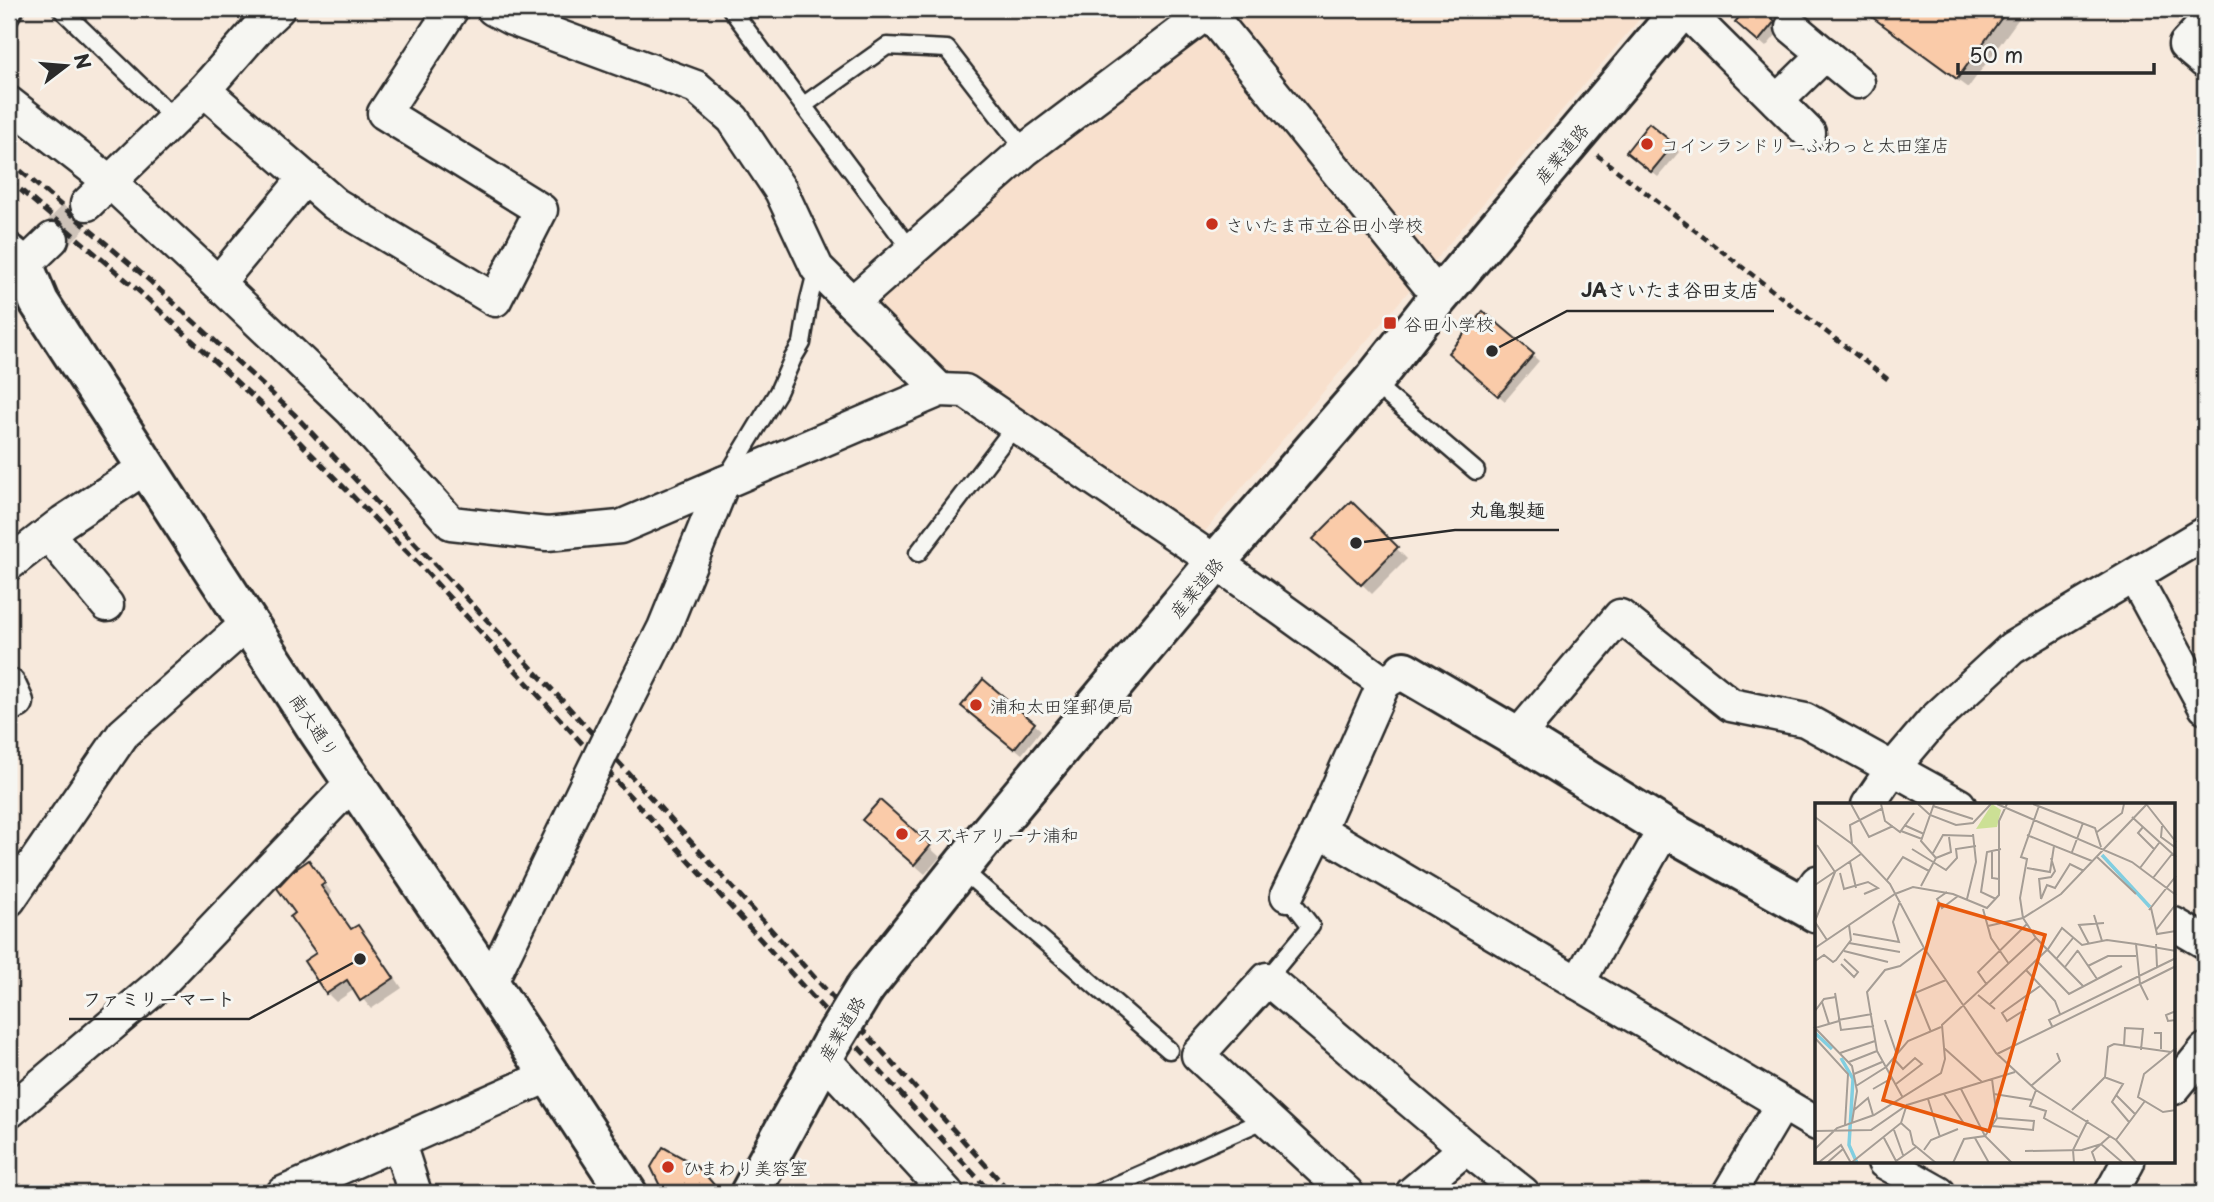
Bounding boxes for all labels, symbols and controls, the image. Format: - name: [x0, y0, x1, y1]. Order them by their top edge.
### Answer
- north arrow: [32, 32, 102, 102]
- scale bar: [1958, 32, 2154, 76]
- text: 50 m: [1969, 38, 2023, 70]
- text: N: [68, 50, 99, 72]
- street label: 産業道路: [1528, 117, 1594, 189]
- place label: コインランドリーふわっと太田窪店: [1661, 131, 1949, 158]
- marker: コインランドリーふわっと太田窪店: [1639, 136, 1655, 152]
- place label: さいたま市立谷田小学校: [1226, 211, 1423, 238]
- marker: さいたま市立谷田小学校: [1204, 216, 1220, 232]
- callout: JAさいたま谷田支店: [1567, 271, 1774, 311]
- text: JAさいたま谷田支店: [1581, 275, 1759, 303]
- place label: 谷田小学校: [1404, 310, 1494, 337]
- marker: 谷田小学校: [1382, 315, 1398, 331]
- callout: 丸亀製麺: [1455, 490, 1559, 530]
- text: 丸亀製麺: [1469, 495, 1545, 523]
- street label: 産業道路: [1163, 551, 1229, 623]
- street label: 南大通り: [284, 688, 346, 762]
- place label: 浦和太田窪郵便局: [990, 692, 1134, 719]
- marker: 浦和太田窪郵便局: [968, 697, 984, 713]
- inset map: [1815, 803, 2176, 1164]
- place label: スズキアリーナ浦和: [916, 821, 1079, 848]
- marker: スズキアリーナ浦和: [894, 826, 910, 842]
- callout: ファミリーマート: [69, 979, 249, 1019]
- text: ファミリーマート: [83, 984, 235, 1012]
- street label: 産業道路: [811, 990, 871, 1066]
- place label: ひまわり美容室: [682, 1154, 808, 1181]
- marker: ひまわり美容室: [660, 1159, 676, 1175]

